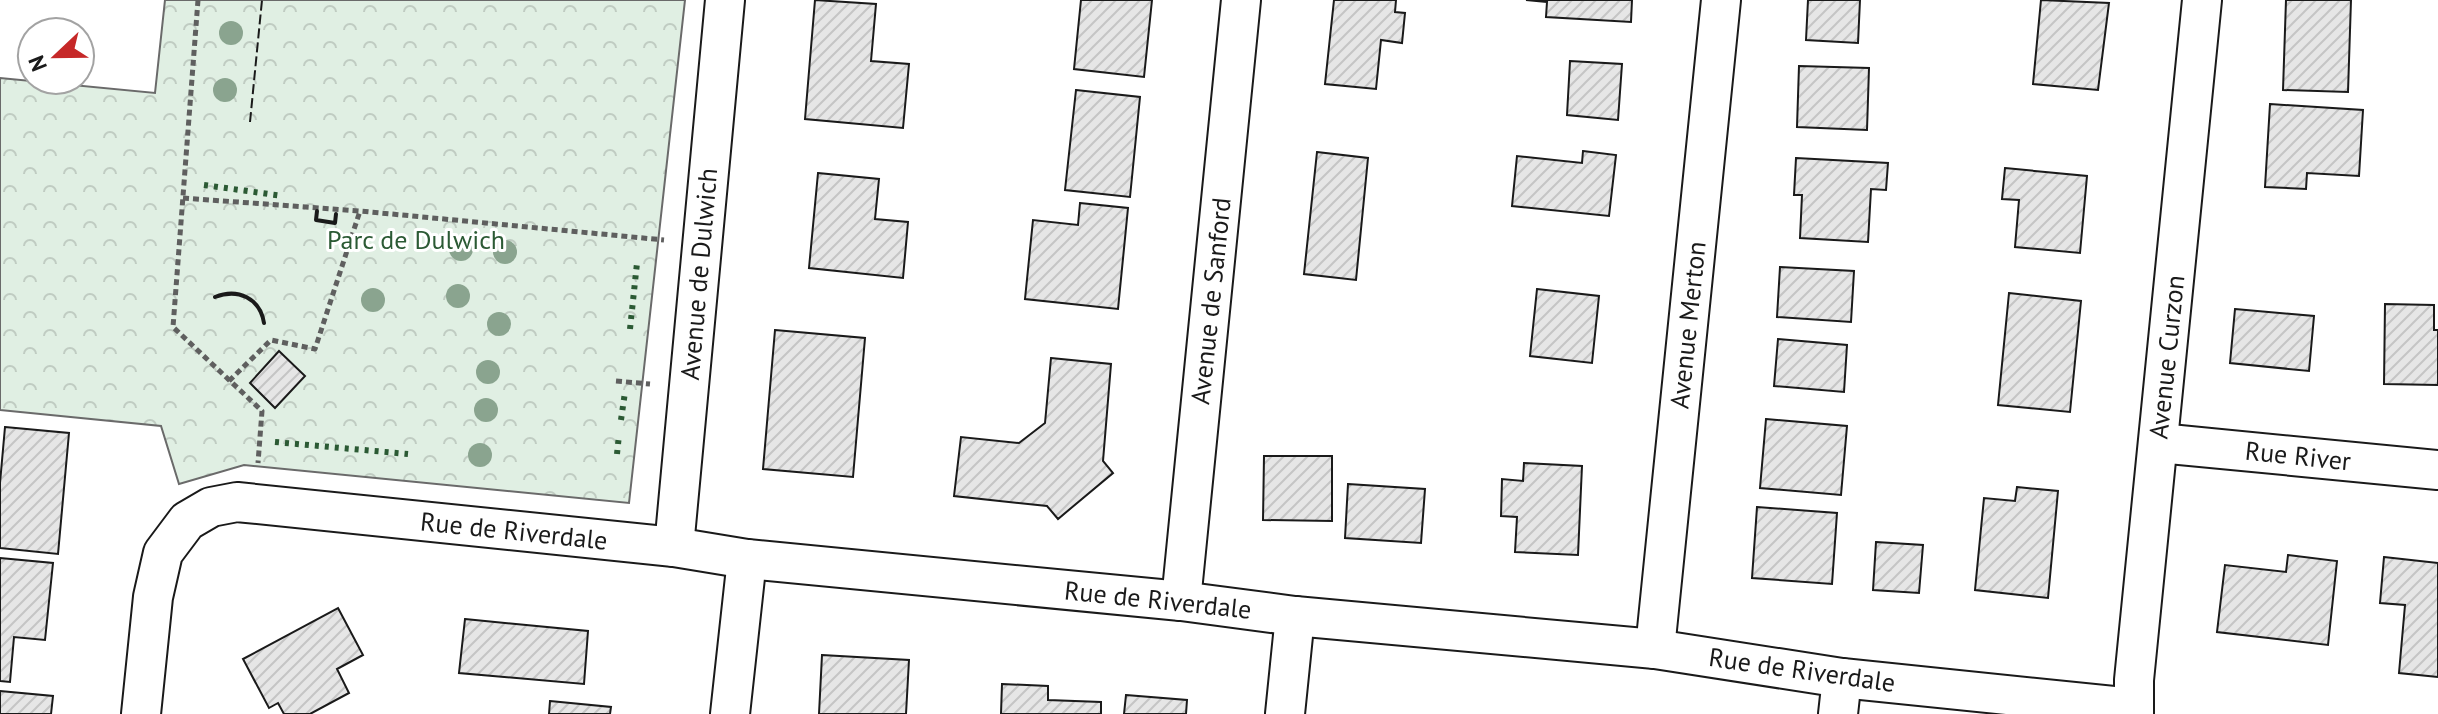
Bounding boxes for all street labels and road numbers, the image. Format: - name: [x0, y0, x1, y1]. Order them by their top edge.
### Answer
- street label: Avenue de Dulwich: [673, 166, 724, 381]
- street label: Avenue de Sanford: [1183, 196, 1238, 406]
- street label: Avenue Merton: [1662, 240, 1713, 410]
- street label: Avenue Curzon: [2141, 273, 2192, 441]
- street label: Rue River: [2244, 434, 2353, 477]
- street label: Rue de Riverdale: [419, 504, 609, 557]
- street label: Rue de Riverdale: [1063, 573, 1253, 626]
- street label: Rue de Riverdale: [1707, 640, 1897, 699]

